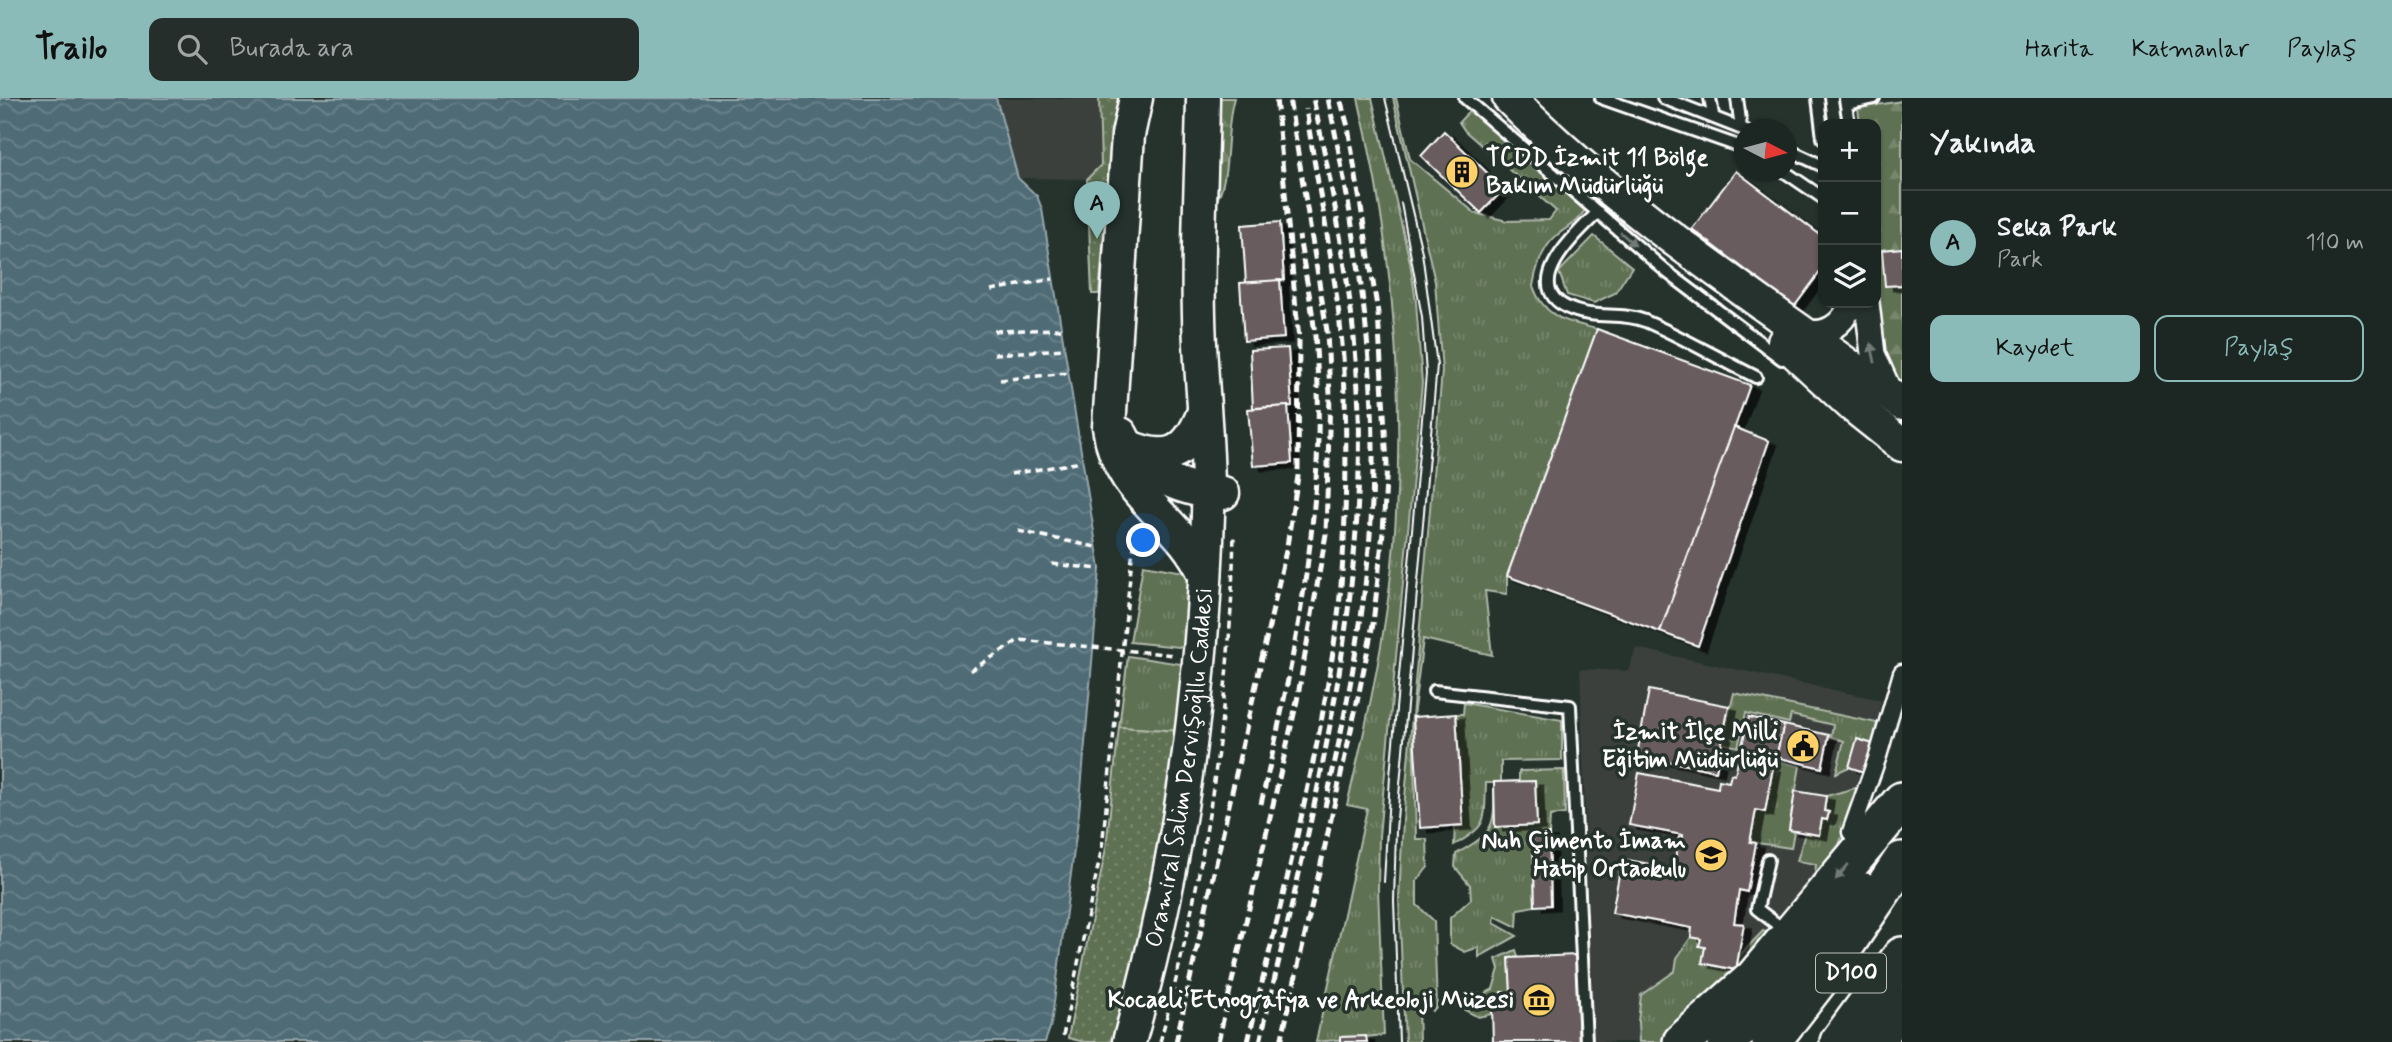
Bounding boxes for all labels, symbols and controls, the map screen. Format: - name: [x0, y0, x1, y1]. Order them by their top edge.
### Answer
- search box: [149, 18, 639, 81]
- text: Trailo: [35, 27, 107, 71]
- icon: search: [173, 30, 211, 68]
- text: Burada ara: [229, 32, 354, 66]
- text: Harita: [2025, 34, 2093, 65]
- text: Katmanlar: [2131, 34, 2249, 65]
- text: Paylaş: [2287, 34, 2357, 65]
- north arrow: [1734, 119, 1797, 182]
- map controls: [1818, 119, 1881, 308]
- button: +: [1818, 119, 1881, 182]
- text: Yakında: [1930, 124, 2036, 163]
- place label: TCDD İzmit 11 Bölge Bakım Müdürlüğü: [1486, 143, 1708, 203]
- building icon: TCDD İzmit 11 Bölge Bakım Müdürlüğü: [1443, 153, 1481, 191]
- pin: A: [1074, 181, 1120, 239]
- button: −: [1818, 182, 1881, 245]
- text: Seka Park: [1997, 211, 2117, 245]
- text: A: [1945, 228, 1961, 258]
- text: 110 m: [2305, 228, 2364, 258]
- one-way arrow: [1619, 231, 1637, 246]
- button: layers: [1818, 245, 1881, 308]
- text: Park: [1997, 245, 2043, 275]
- button: Kaydet: [1930, 315, 2140, 382]
- button: Paylaş: [2154, 315, 2364, 382]
- one-way arrow: [1868, 342, 1879, 364]
- your location: [1126, 523, 1160, 557]
- street label: Oramiral Salim Dervişoğllu Caddesi: [1138, 586, 1220, 950]
- place label: İzmit İlçe Milli Eğitim Müdürlüğü: [1602, 717, 1778, 777]
- public building icon: İzmit İlçe Milli Eğitim Müdürlüğü: [1784, 727, 1822, 765]
- place label: Nuh Çimento İmam Hatip Ortaokulu: [1481, 826, 1686, 885]
- school or university icon: Nuh Çimento İmam Hatip Ortaokulu: [1692, 836, 1730, 874]
- one-way arrow: [1835, 862, 1850, 880]
- road number: D100: [1816, 954, 1886, 992]
- museum icon: Kocaeli Etnografya ve Arkeoloji Müzesi: [1520, 981, 1558, 1019]
- place label: Kocaeli Etnografya ve Arkeoloji Müzesi: [1108, 985, 1514, 1019]

